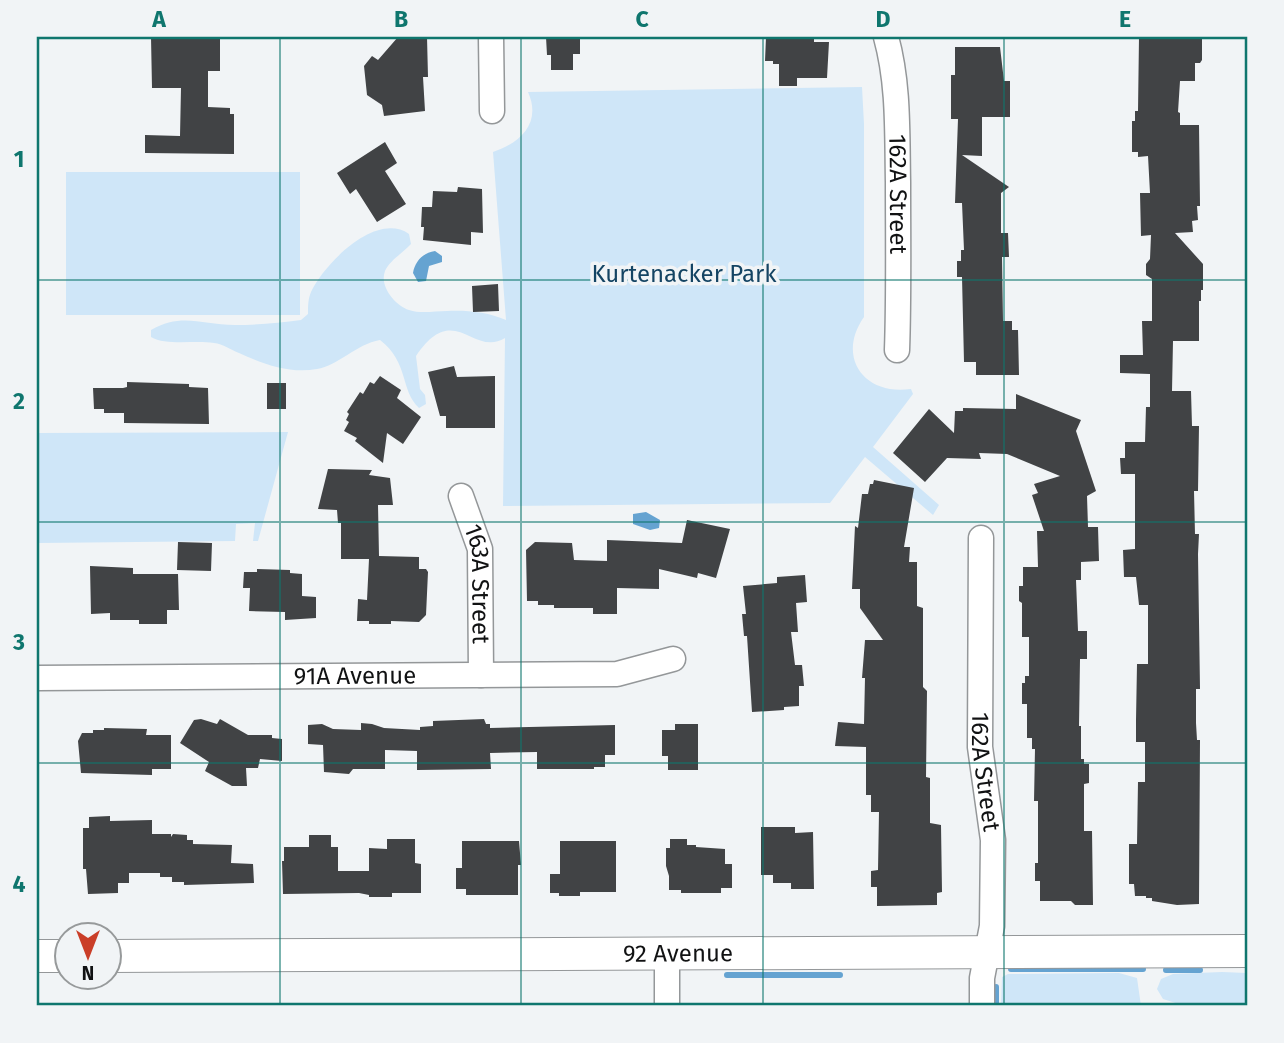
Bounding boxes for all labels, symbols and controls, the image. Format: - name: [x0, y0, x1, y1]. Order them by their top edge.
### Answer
- text: A: [151, 5, 166, 33]
- text: B: [394, 5, 408, 33]
- text: C: [635, 5, 649, 33]
- text: D: [876, 5, 891, 33]
- text: E: [1119, 5, 1131, 33]
- street label: 162A Street: [883, 134, 912, 255]
- text: 1: [14, 145, 24, 173]
- park label: Kurtenacker Park: [591, 260, 777, 288]
- text: 2: [13, 387, 25, 415]
- street label: 163A Street: [458, 520, 495, 644]
- text: 3: [12, 628, 25, 656]
- street label: 91A Avenue: [294, 661, 416, 690]
- street label: 162A Street: [966, 712, 1006, 834]
- text: 4: [13, 870, 26, 898]
- north arrow: [52, 920, 122, 990]
- street label: 92 Avenue: [623, 939, 733, 968]
- text: N: [82, 961, 94, 984]

